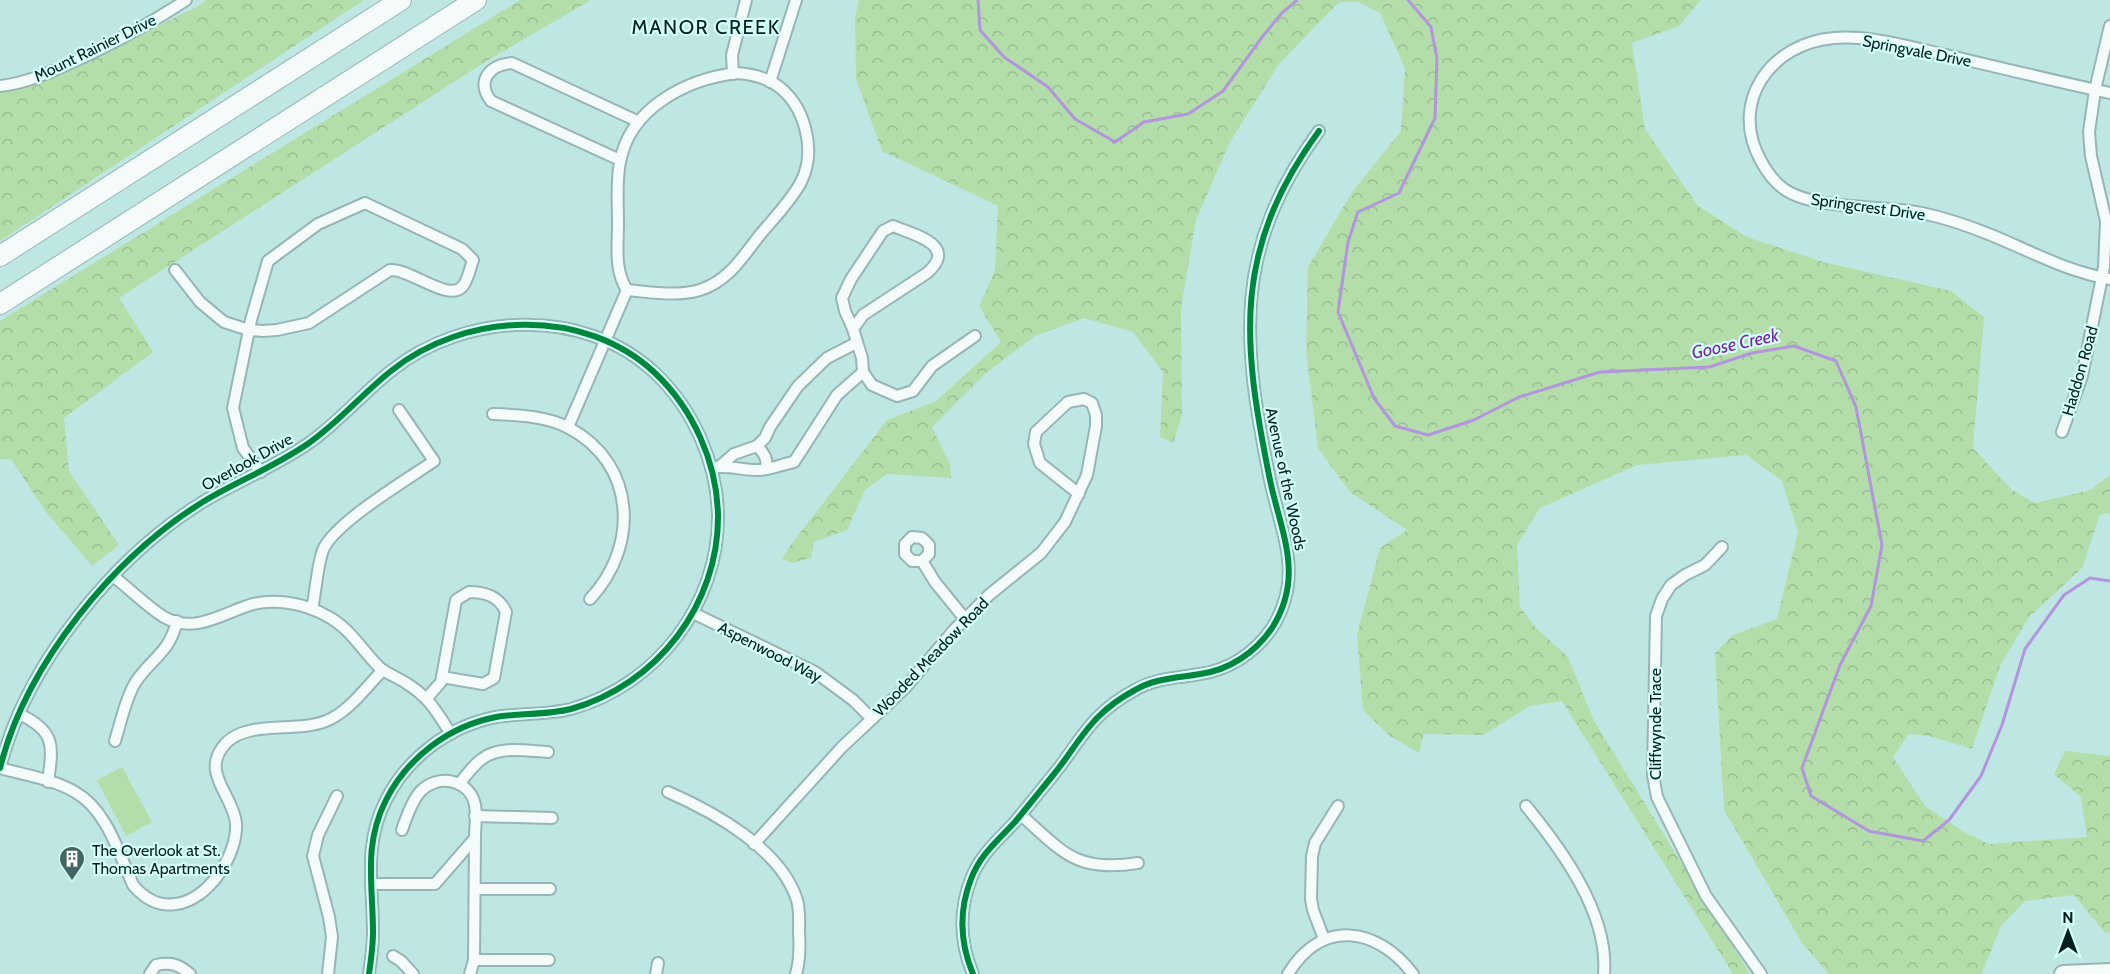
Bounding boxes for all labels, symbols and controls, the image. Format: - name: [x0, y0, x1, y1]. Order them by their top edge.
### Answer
- street label: Mount Rainier Drive: [31, 10, 159, 86]
- district label: MANOR CREEK: [632, 15, 780, 39]
- street label: Springvale Drive: [1861, 31, 1973, 71]
- street label: Springcrest Drive: [1810, 190, 1926, 224]
- water label: Goose Creek: [1690, 324, 1782, 364]
- street label: Haddon Road: [2058, 324, 2102, 418]
- street label: Avenue of the Woods: [1262, 406, 1310, 552]
- street label: Overlook Drive: [198, 429, 296, 495]
- street label: Wooded Meadow Road: [869, 594, 993, 720]
- street label: Aspenwood Way: [715, 618, 825, 686]
- street label: Cliffwynde Trace: [1646, 668, 1665, 780]
- place label: The Overlook at St. Thomas Apartments: [92, 841, 230, 878]
- building icon: The Overlook at St. Thomas Apartments: [57, 844, 87, 882]
- north arrow: [2038, 902, 2098, 962]
- text: N: [2062, 908, 2074, 927]

